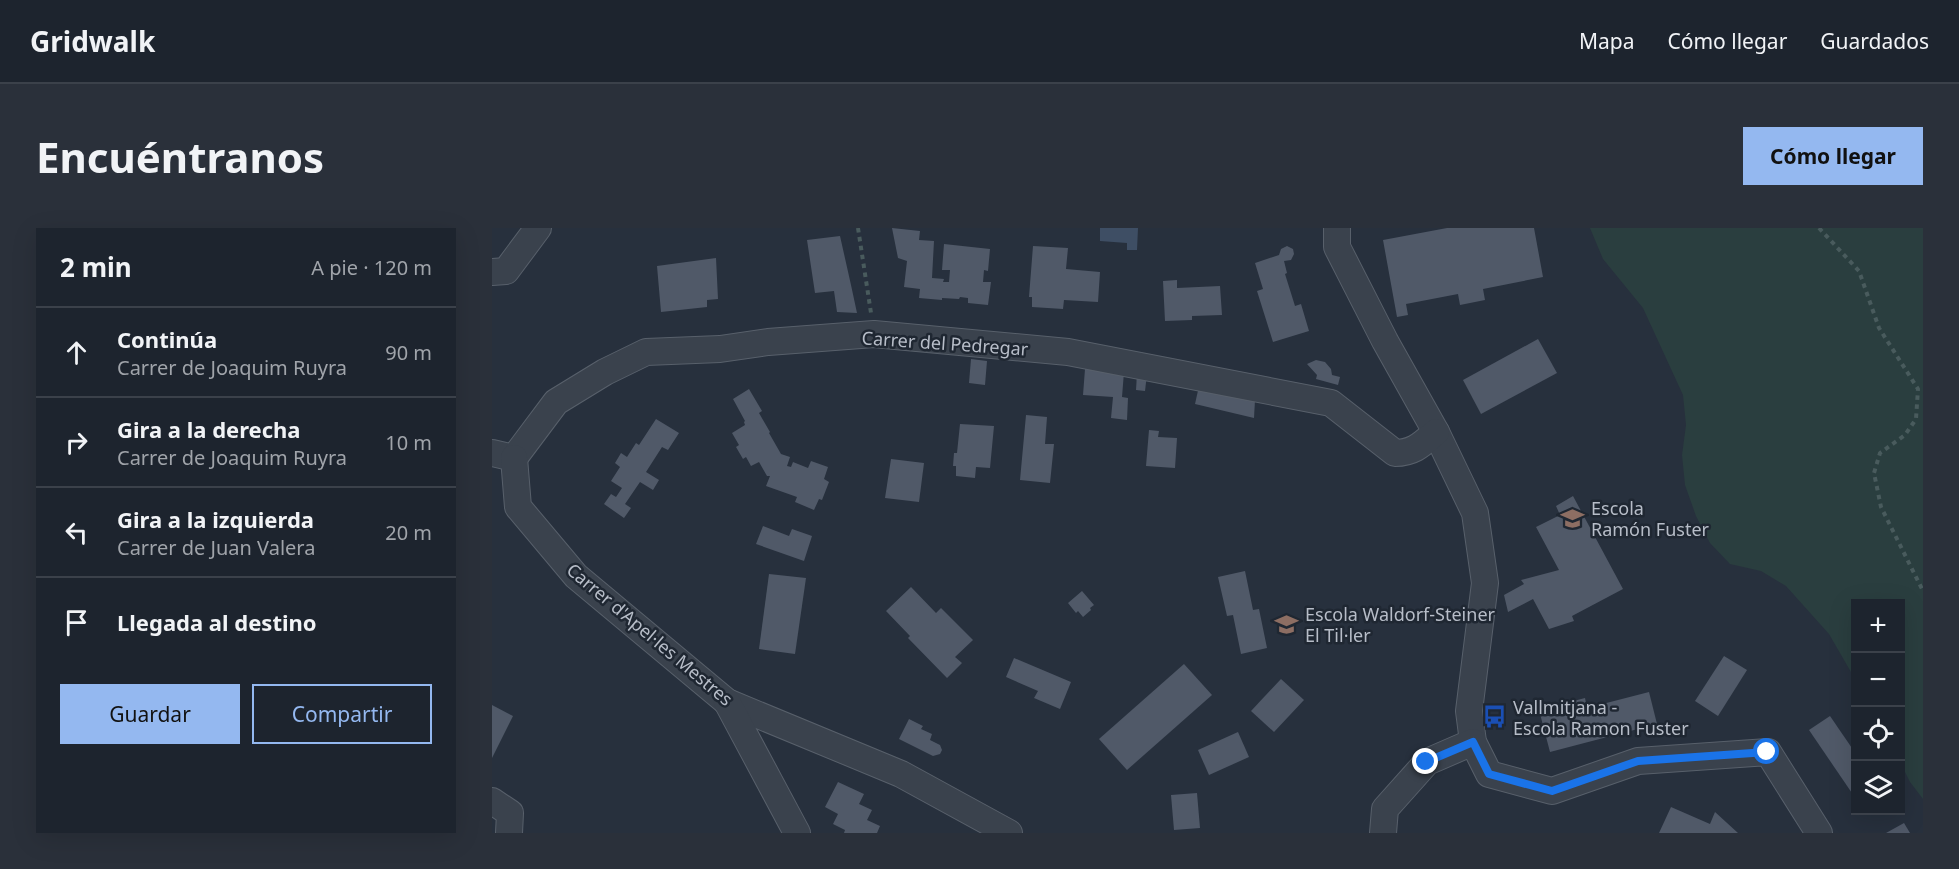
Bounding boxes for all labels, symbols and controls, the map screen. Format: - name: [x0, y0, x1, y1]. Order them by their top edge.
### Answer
- text: Gridwalk: [30, 22, 155, 60]
- text: Mapa: [1579, 27, 1634, 55]
- text: Cómo llegar: [1667, 27, 1787, 55]
- text: Guardados: [1820, 27, 1929, 55]
- button: Cómo llegar: [1743, 127, 1923, 185]
- text: Encuéntranos: [36, 128, 324, 185]
- text: 2 min: [60, 249, 132, 285]
- text: A pie · 120 m: [311, 254, 432, 281]
- text: Continúa: [117, 324, 217, 354]
- street label: Carrer del Pedregar: [861, 325, 1030, 361]
- icon: ahead: [60, 336, 93, 369]
- text: 90 m: [385, 339, 432, 366]
- text: Carrer de Joaquim Ruyra: [117, 354, 347, 381]
- text: Gira a la derecha: [117, 414, 301, 444]
- icon: right: [60, 426, 93, 459]
- text: 10 m: [385, 429, 432, 456]
- text: Carrer de Joaquim Ruyra: [117, 444, 347, 471]
- place label: Escola Ramón Fuster: [1591, 496, 1710, 541]
- text: Gira a la izquierda: [117, 504, 314, 534]
- school or university icon: Escola Ramón Fuster: [1560, 505, 1586, 531]
- icon: left: [60, 516, 93, 549]
- text: 20 m: [385, 519, 432, 546]
- text: Carrer de Juan Valera: [117, 534, 315, 561]
- street label: Carrer d'Apel·les Mestres: [562, 557, 738, 711]
- map controls: [1851, 599, 1905, 815]
- button: +: [1851, 599, 1905, 653]
- place label: Escola Waldorf-Steiner El Til·ler: [1305, 602, 1496, 647]
- icon: arrive: [60, 606, 93, 639]
- text: Llegada al destino: [117, 607, 317, 637]
- school or university icon: Escola Waldorf-Steiner El Til·ler: [1274, 611, 1300, 637]
- button: −: [1851, 653, 1905, 707]
- button: Guardar: [60, 684, 240, 744]
- button: Compartir: [252, 684, 432, 744]
- place label: Vallmitjana - Escola Ramon Fuster: [1513, 695, 1689, 740]
- bus stop icon: Vallmitjana - Escola Ramon Fuster: [1482, 704, 1508, 730]
- button: locate: [1851, 707, 1905, 761]
- route start: [1753, 738, 1779, 764]
- route end: [1412, 748, 1438, 774]
- button: layers: [1851, 761, 1905, 815]

